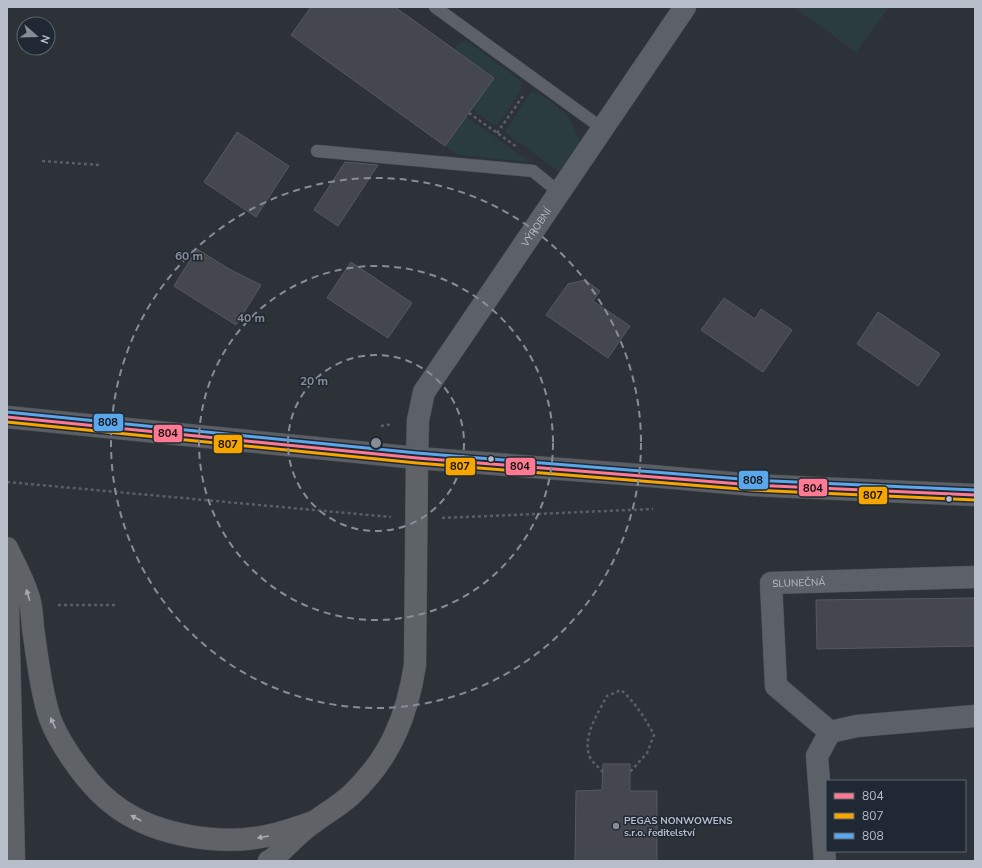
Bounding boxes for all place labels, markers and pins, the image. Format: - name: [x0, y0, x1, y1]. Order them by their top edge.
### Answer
- centre of rings: [369, 436, 383, 450]
- unlabelled marker: [486, 454, 496, 464]
- unlabelled marker: [944, 494, 954, 504]
- place label: PEGAS NONWOWENS s.r.o. ředitelství: [624, 814, 733, 840]
- marker: PEGAS NONWOWENS s.r.o. ředitelství: [611, 821, 621, 831]

